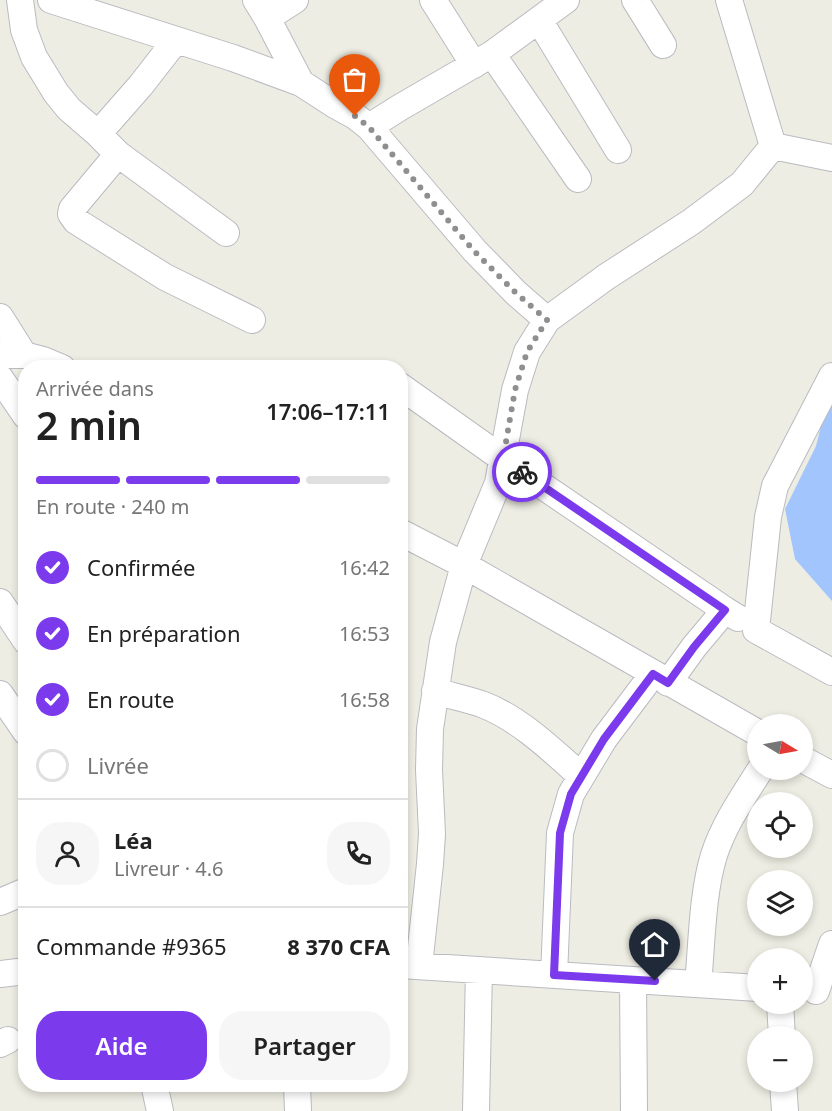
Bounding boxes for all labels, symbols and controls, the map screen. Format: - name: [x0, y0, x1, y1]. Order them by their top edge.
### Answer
- pin: [329, 54, 380, 116]
- icon: bag: [338, 63, 371, 96]
- text: Arrivée dans: [36, 375, 154, 402]
- text: 17:06–17:11: [266, 396, 390, 426]
- text: 2 min: [36, 398, 142, 451]
- courier: [492, 442, 552, 502]
- icon: bike: [506, 456, 539, 489]
- text: En route · 240 m: [36, 493, 189, 520]
- icon: check: [36, 551, 69, 584]
- text: Confirmée: [87, 552, 196, 582]
- text: 16:42: [339, 554, 390, 581]
- icon: check: [36, 617, 69, 650]
- text: En préparation: [87, 618, 241, 648]
- text: 16:53: [339, 620, 390, 647]
- icon: check: [36, 683, 69, 716]
- text: En route: [87, 684, 174, 714]
- text: 16:58: [339, 686, 390, 713]
- north arrow: [747, 714, 813, 780]
- map controls: [747, 714, 813, 1092]
- text: Livrée: [87, 750, 149, 780]
- button: locate: [747, 792, 813, 858]
- button: person: [36, 822, 99, 885]
- button: phone: [327, 822, 390, 885]
- text: Léa: [114, 825, 153, 855]
- text: Livreur · 4.6: [114, 855, 224, 882]
- button: layers: [747, 870, 813, 936]
- pin: [629, 919, 680, 981]
- icon: home: [638, 928, 671, 961]
- text: Commande #9365: [36, 931, 227, 961]
- text: 8 370 CFA: [287, 931, 390, 961]
- button: +: [747, 948, 813, 1014]
- button: Aide: [36, 1011, 207, 1080]
- button: Partager: [219, 1011, 390, 1080]
- button: −: [747, 1026, 813, 1092]

